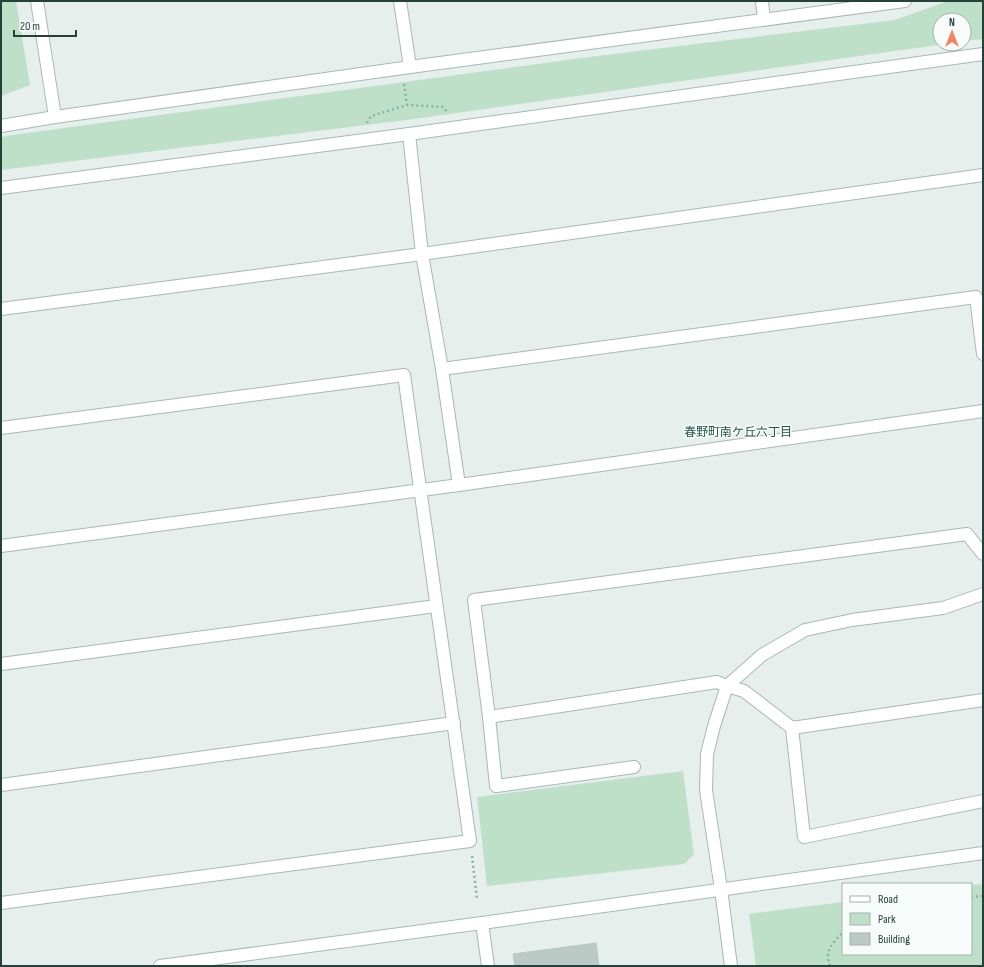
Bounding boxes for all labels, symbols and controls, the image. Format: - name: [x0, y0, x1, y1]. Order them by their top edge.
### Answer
- scale bar: [14, 12, 76, 38]
- north arrow: [932, 12, 972, 52]
- text: N: [949, 16, 955, 29]
- text: 20 m: [20, 19, 40, 34]
- district label: 春野町南ケ丘六丁目: [684, 425, 792, 440]
- legend: [842, 883, 972, 955]
- text: Road: [878, 892, 898, 907]
- text: Park: [878, 912, 896, 927]
- text: Building: [878, 932, 910, 947]

